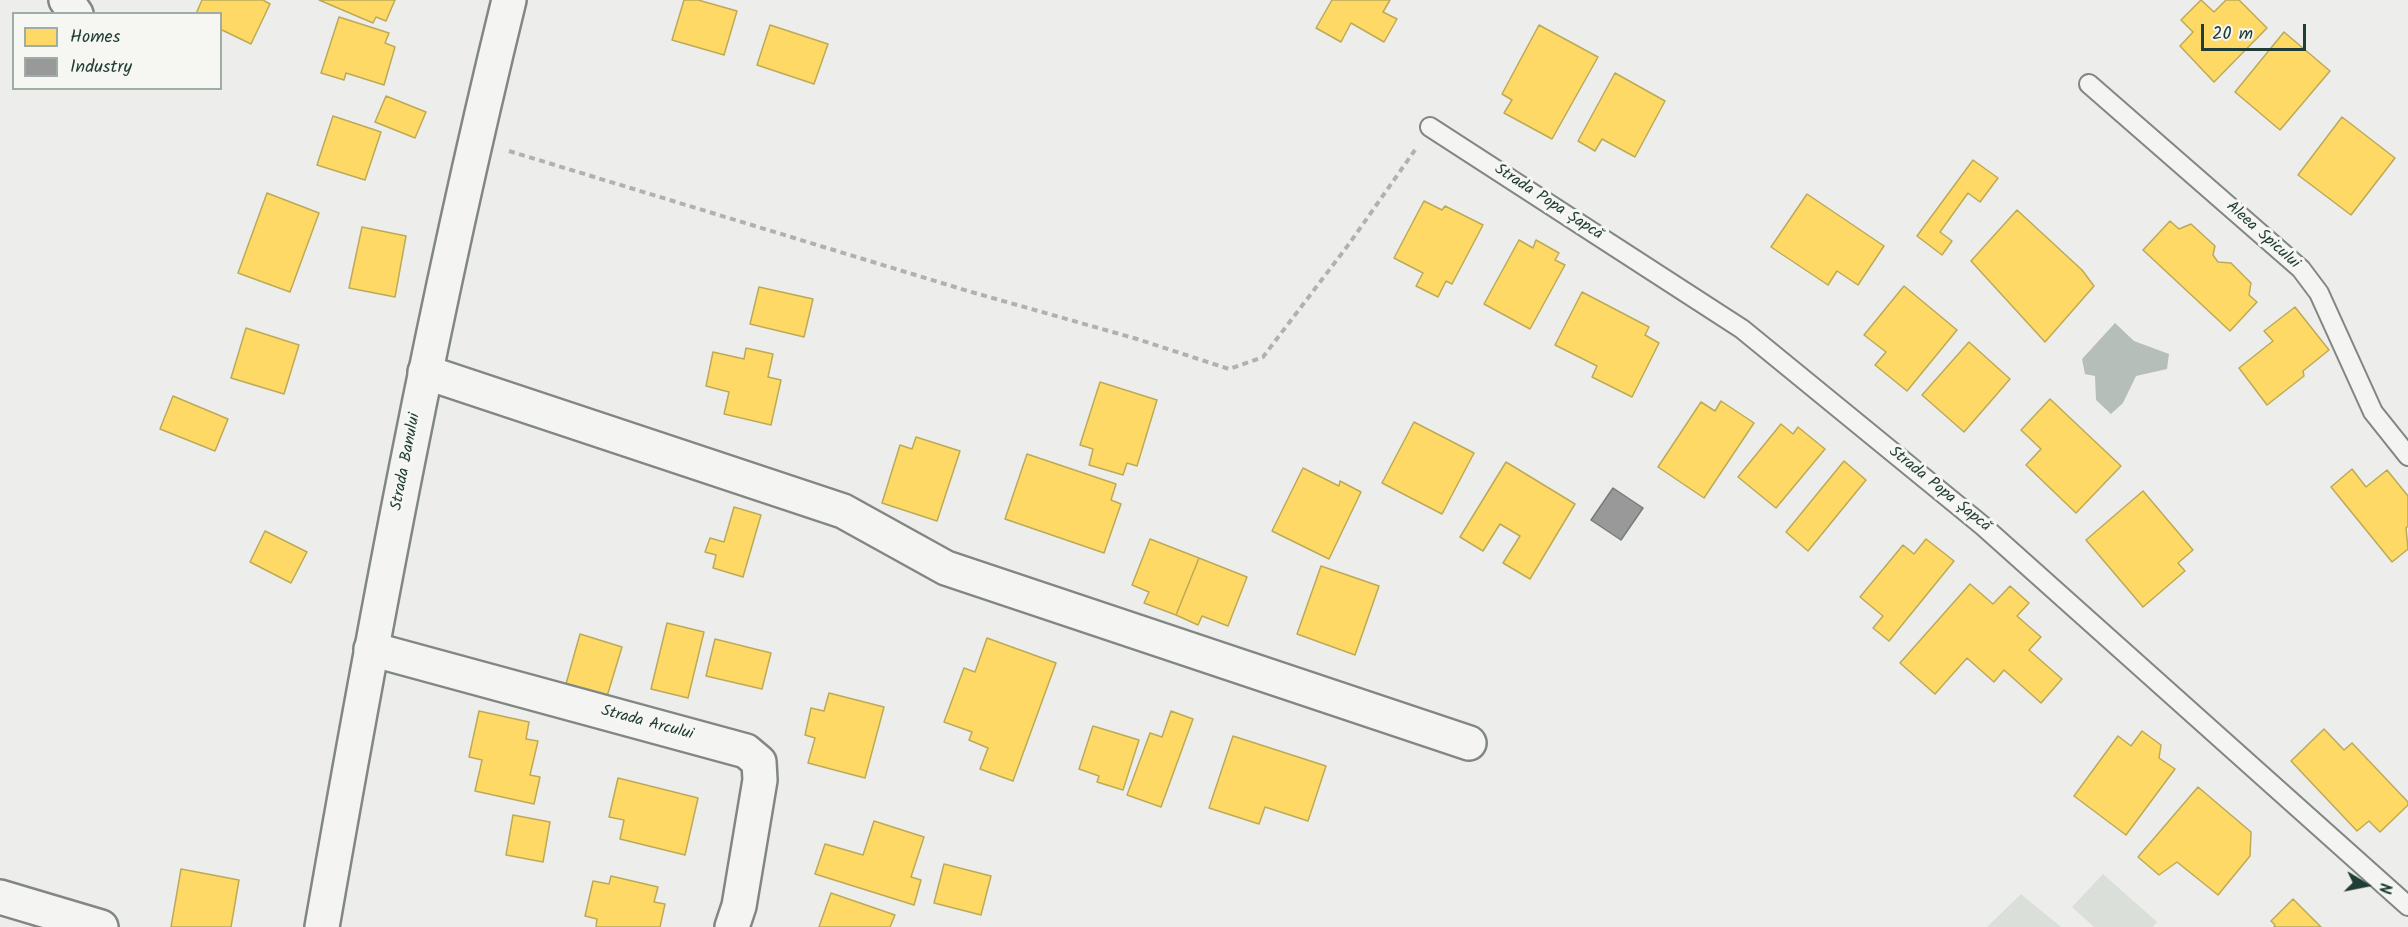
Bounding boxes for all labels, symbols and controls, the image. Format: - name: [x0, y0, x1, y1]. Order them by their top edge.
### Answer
- legend: [12, 12, 222, 90]
- scale bar: [2204, 12, 2309, 50]
- text: 20 m: [2212, 20, 2253, 49]
- text: Homes: [70, 23, 120, 52]
- text: Industry: [70, 53, 132, 82]
- street label: Strada Popa Șapcă: [1490, 161, 1606, 245]
- street label: Aleea Spicului: [2221, 198, 2303, 274]
- street label: Strada Banului: [388, 412, 426, 512]
- street label: Strada Popa Șapcă: [1884, 443, 1994, 537]
- street label: Strada Arcului: [599, 702, 695, 746]
- north arrow: [2336, 855, 2396, 915]
- text: N: [2371, 881, 2397, 895]

